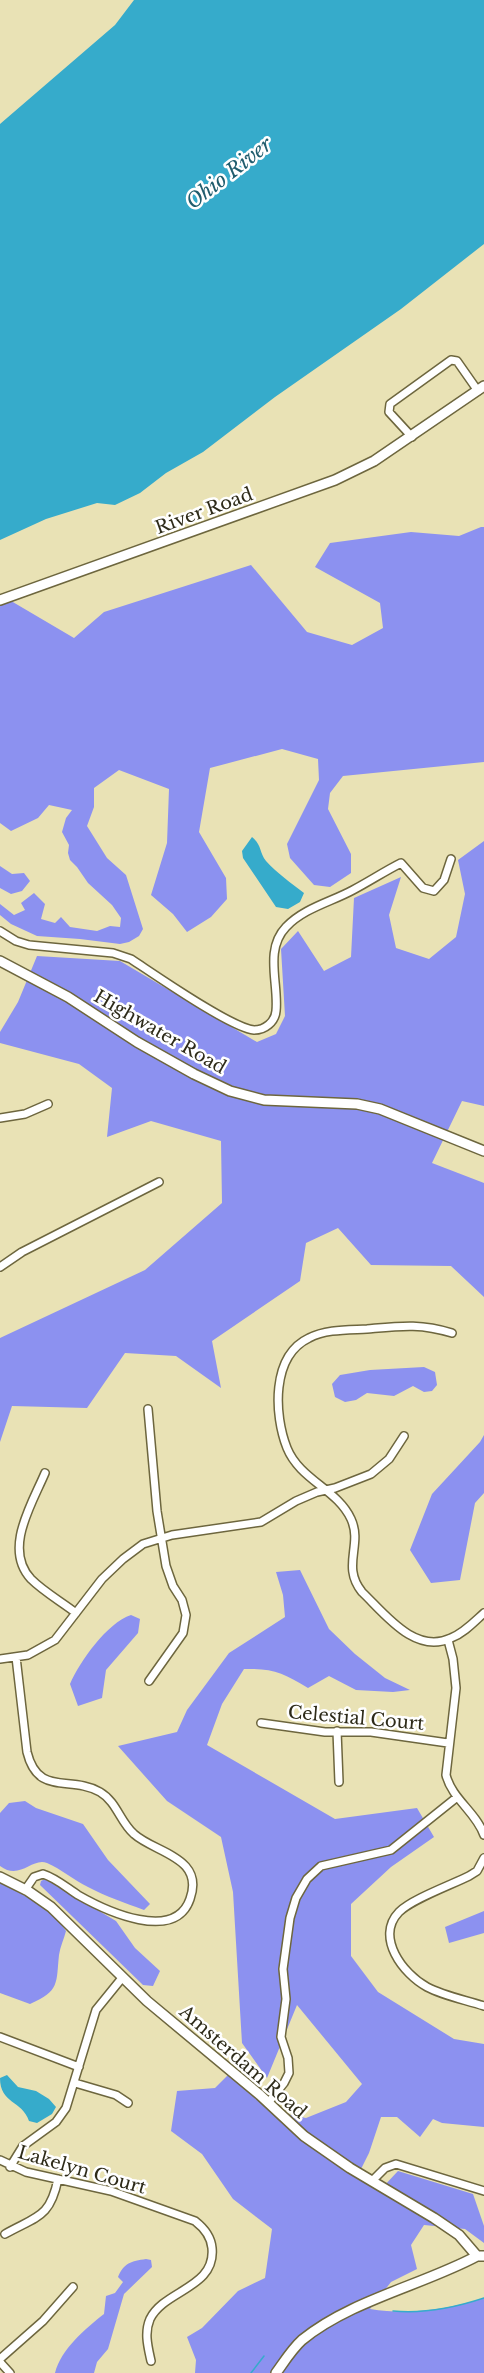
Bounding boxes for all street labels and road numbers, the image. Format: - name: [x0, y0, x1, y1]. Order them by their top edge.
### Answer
- street label: River Road: [152, 483, 256, 539]
- street label: Highwater Road: [90, 985, 230, 1079]
- street label: Celestial Court: [287, 1701, 425, 1735]
- street label: Amsterdam Road: [174, 2000, 311, 2123]
- street label: Lakelyn Court: [15, 2141, 149, 2199]

